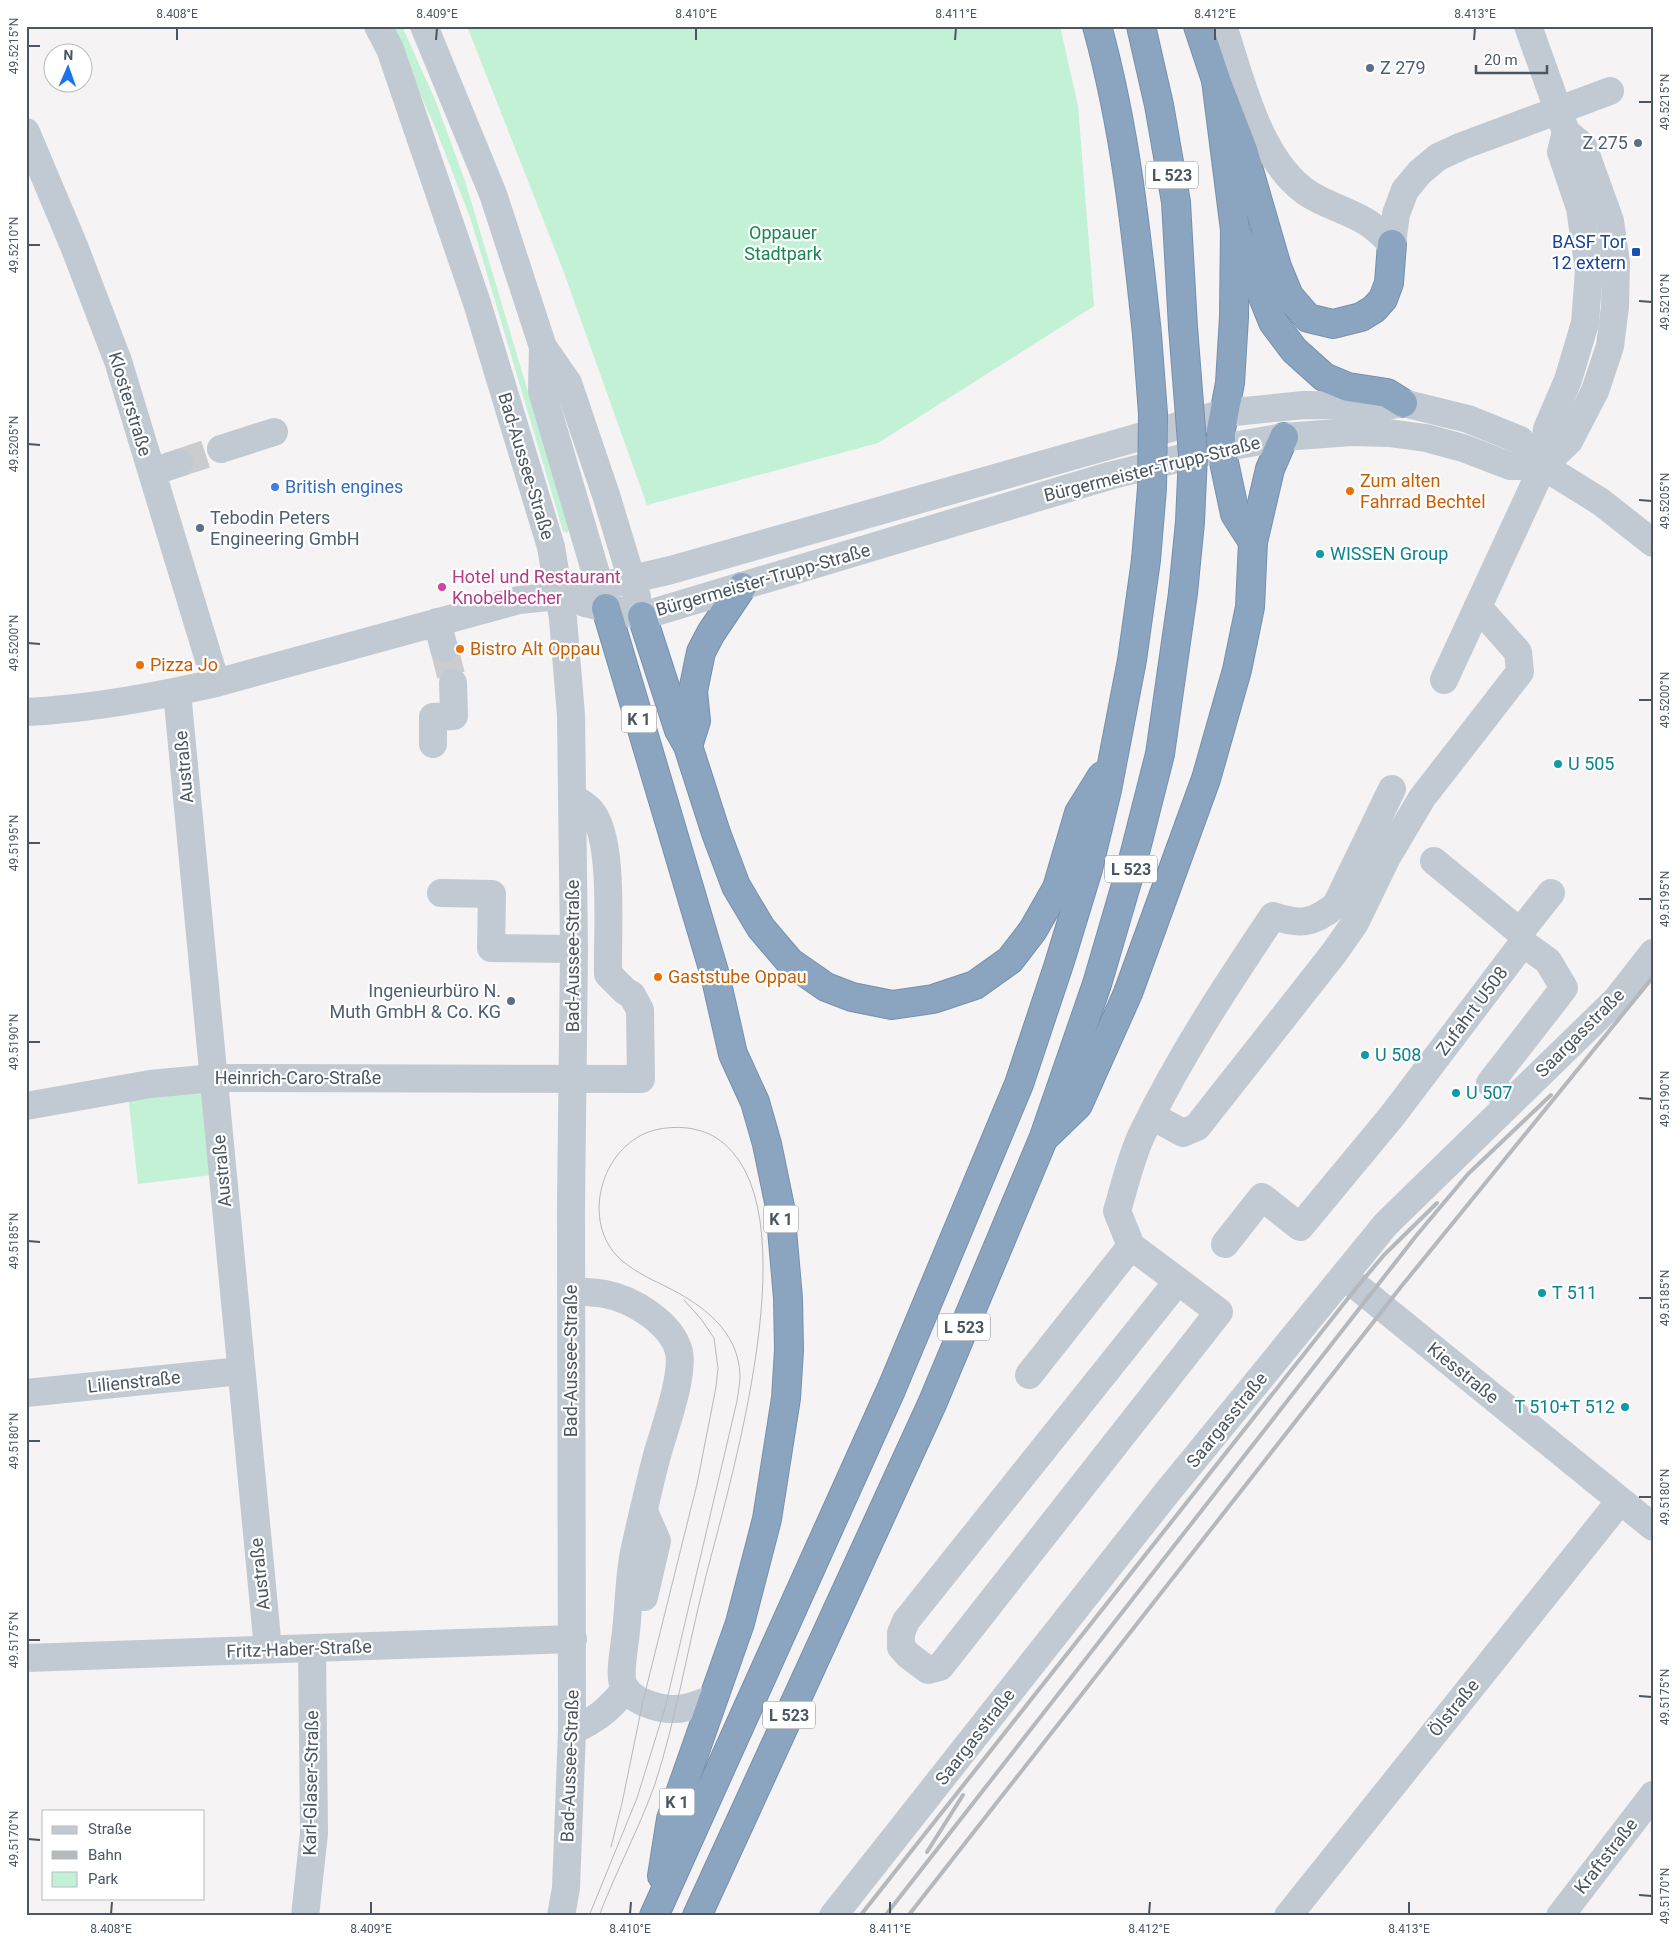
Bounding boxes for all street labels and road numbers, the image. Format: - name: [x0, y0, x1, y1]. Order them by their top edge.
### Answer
- road number: L 523: [1146, 162, 1198, 188]
- street label: Klosterstraße: [105, 349, 156, 458]
- street label: Bad-Aussee-Straße: [494, 390, 559, 542]
- street label: Bürgermeister-Trupp-Straße: [1042, 431, 1262, 506]
- street label: Bürgermeister-Trupp-Straße: [653, 539, 872, 620]
- road number: K 1: [622, 706, 656, 732]
- street label: Austraße: [170, 730, 197, 804]
- road number: L 523: [1105, 856, 1157, 882]
- street label: Bad-Aussee-Straße: [562, 880, 583, 1032]
- street label: Zufahrt U508: [1431, 962, 1512, 1059]
- street label: Saargasstraße: [1531, 984, 1628, 1081]
- street label: Heinrich-Caro-Straße: [215, 1067, 381, 1088]
- street label: Austraße: [208, 1134, 235, 1208]
- road number: K 1: [764, 1206, 798, 1232]
- street label: Bad-Aussee-Straße: [560, 1285, 581, 1437]
- road number: L 523: [938, 1314, 990, 1340]
- street label: Kiesstraße: [1423, 1338, 1503, 1408]
- street label: Lilienstraße: [86, 1366, 181, 1397]
- street label: Saargasstraße: [1182, 1368, 1271, 1472]
- street label: Austraße: [245, 1537, 274, 1611]
- street label: Fritz-Haber-Straße: [226, 1635, 372, 1662]
- street label: Ölstraße: [1424, 1675, 1483, 1741]
- street label: Saargasstraße: [931, 1684, 1019, 1789]
- street label: Bad-Aussee-Straße: [556, 1689, 583, 1843]
- road number: L 523: [763, 1702, 815, 1728]
- street label: Karl-Glaser-Straße: [299, 1710, 322, 1856]
- road number: K 1: [660, 1788, 694, 1815]
- street label: Kraftstraße: [1570, 1814, 1642, 1898]

